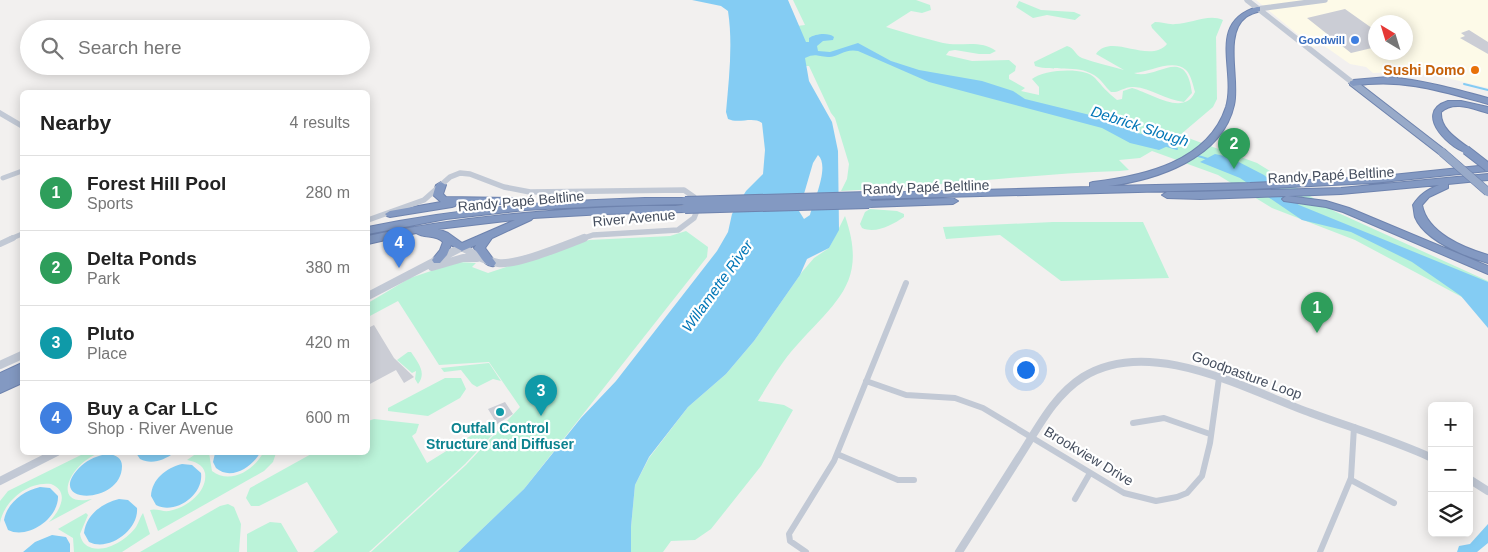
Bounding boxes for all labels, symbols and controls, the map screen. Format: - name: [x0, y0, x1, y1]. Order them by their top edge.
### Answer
- north arrow: [1368, 15, 1413, 60]
- search box: [20, 20, 370, 75]
- icon: search: [38, 34, 66, 62]
- place label: Goodwill: [1299, 34, 1345, 46]
- marker: Goodwill: [1349, 34, 1361, 46]
- text: Search here: [78, 37, 182, 58]
- place label: Sushi Domo: [1383, 62, 1465, 78]
- marker: Sushi Domo: [1469, 64, 1481, 76]
- water label: Debrick Slough: [1089, 102, 1191, 150]
- text: Nearby: [40, 111, 111, 134]
- text: 4 results: [290, 114, 350, 131]
- pin: 2: [1218, 128, 1250, 169]
- street label: Randy Papé Beltline: [1267, 164, 1395, 186]
- text: Forest Hill Pool: [87, 173, 226, 194]
- street label: Randy Papé Beltline: [862, 177, 990, 197]
- text: 1: [52, 184, 60, 201]
- text: 280 m: [306, 184, 350, 201]
- street label: Randy Papé Beltline: [457, 187, 585, 214]
- text: Sports: [87, 195, 133, 212]
- street label: River Avenue: [592, 206, 676, 230]
- pin: 4: [383, 227, 415, 268]
- water label: Willamette River: [678, 236, 757, 335]
- text: Delta Ponds: [87, 248, 197, 269]
- text: 2: [52, 259, 60, 276]
- text: 380 m: [306, 259, 350, 276]
- text: Park: [87, 270, 120, 287]
- pin: 1: [1301, 292, 1333, 333]
- text: Pluto: [87, 323, 135, 344]
- text: 3: [52, 334, 60, 351]
- text: 420 m: [306, 334, 350, 351]
- text: Place: [87, 345, 127, 362]
- street label: Goodpasture Loop: [1190, 348, 1304, 402]
- your location: [1013, 357, 1039, 383]
- pin: 3: [525, 375, 557, 416]
- text: Buy a Car LLC: [87, 398, 218, 419]
- map controls: [1428, 402, 1473, 537]
- button: +: [1428, 402, 1473, 447]
- marker: Outfall Control Structure and Diffuser: [494, 406, 506, 418]
- text: 4: [52, 409, 60, 426]
- text: 600 m: [306, 409, 350, 426]
- text: Shop · River Avenue: [87, 420, 233, 437]
- place label: Outfall Control Structure and Diffuser: [426, 420, 574, 452]
- street label: Brookview Drive: [1042, 423, 1137, 489]
- button: −: [1428, 447, 1473, 492]
- button: layers: [1428, 492, 1473, 537]

